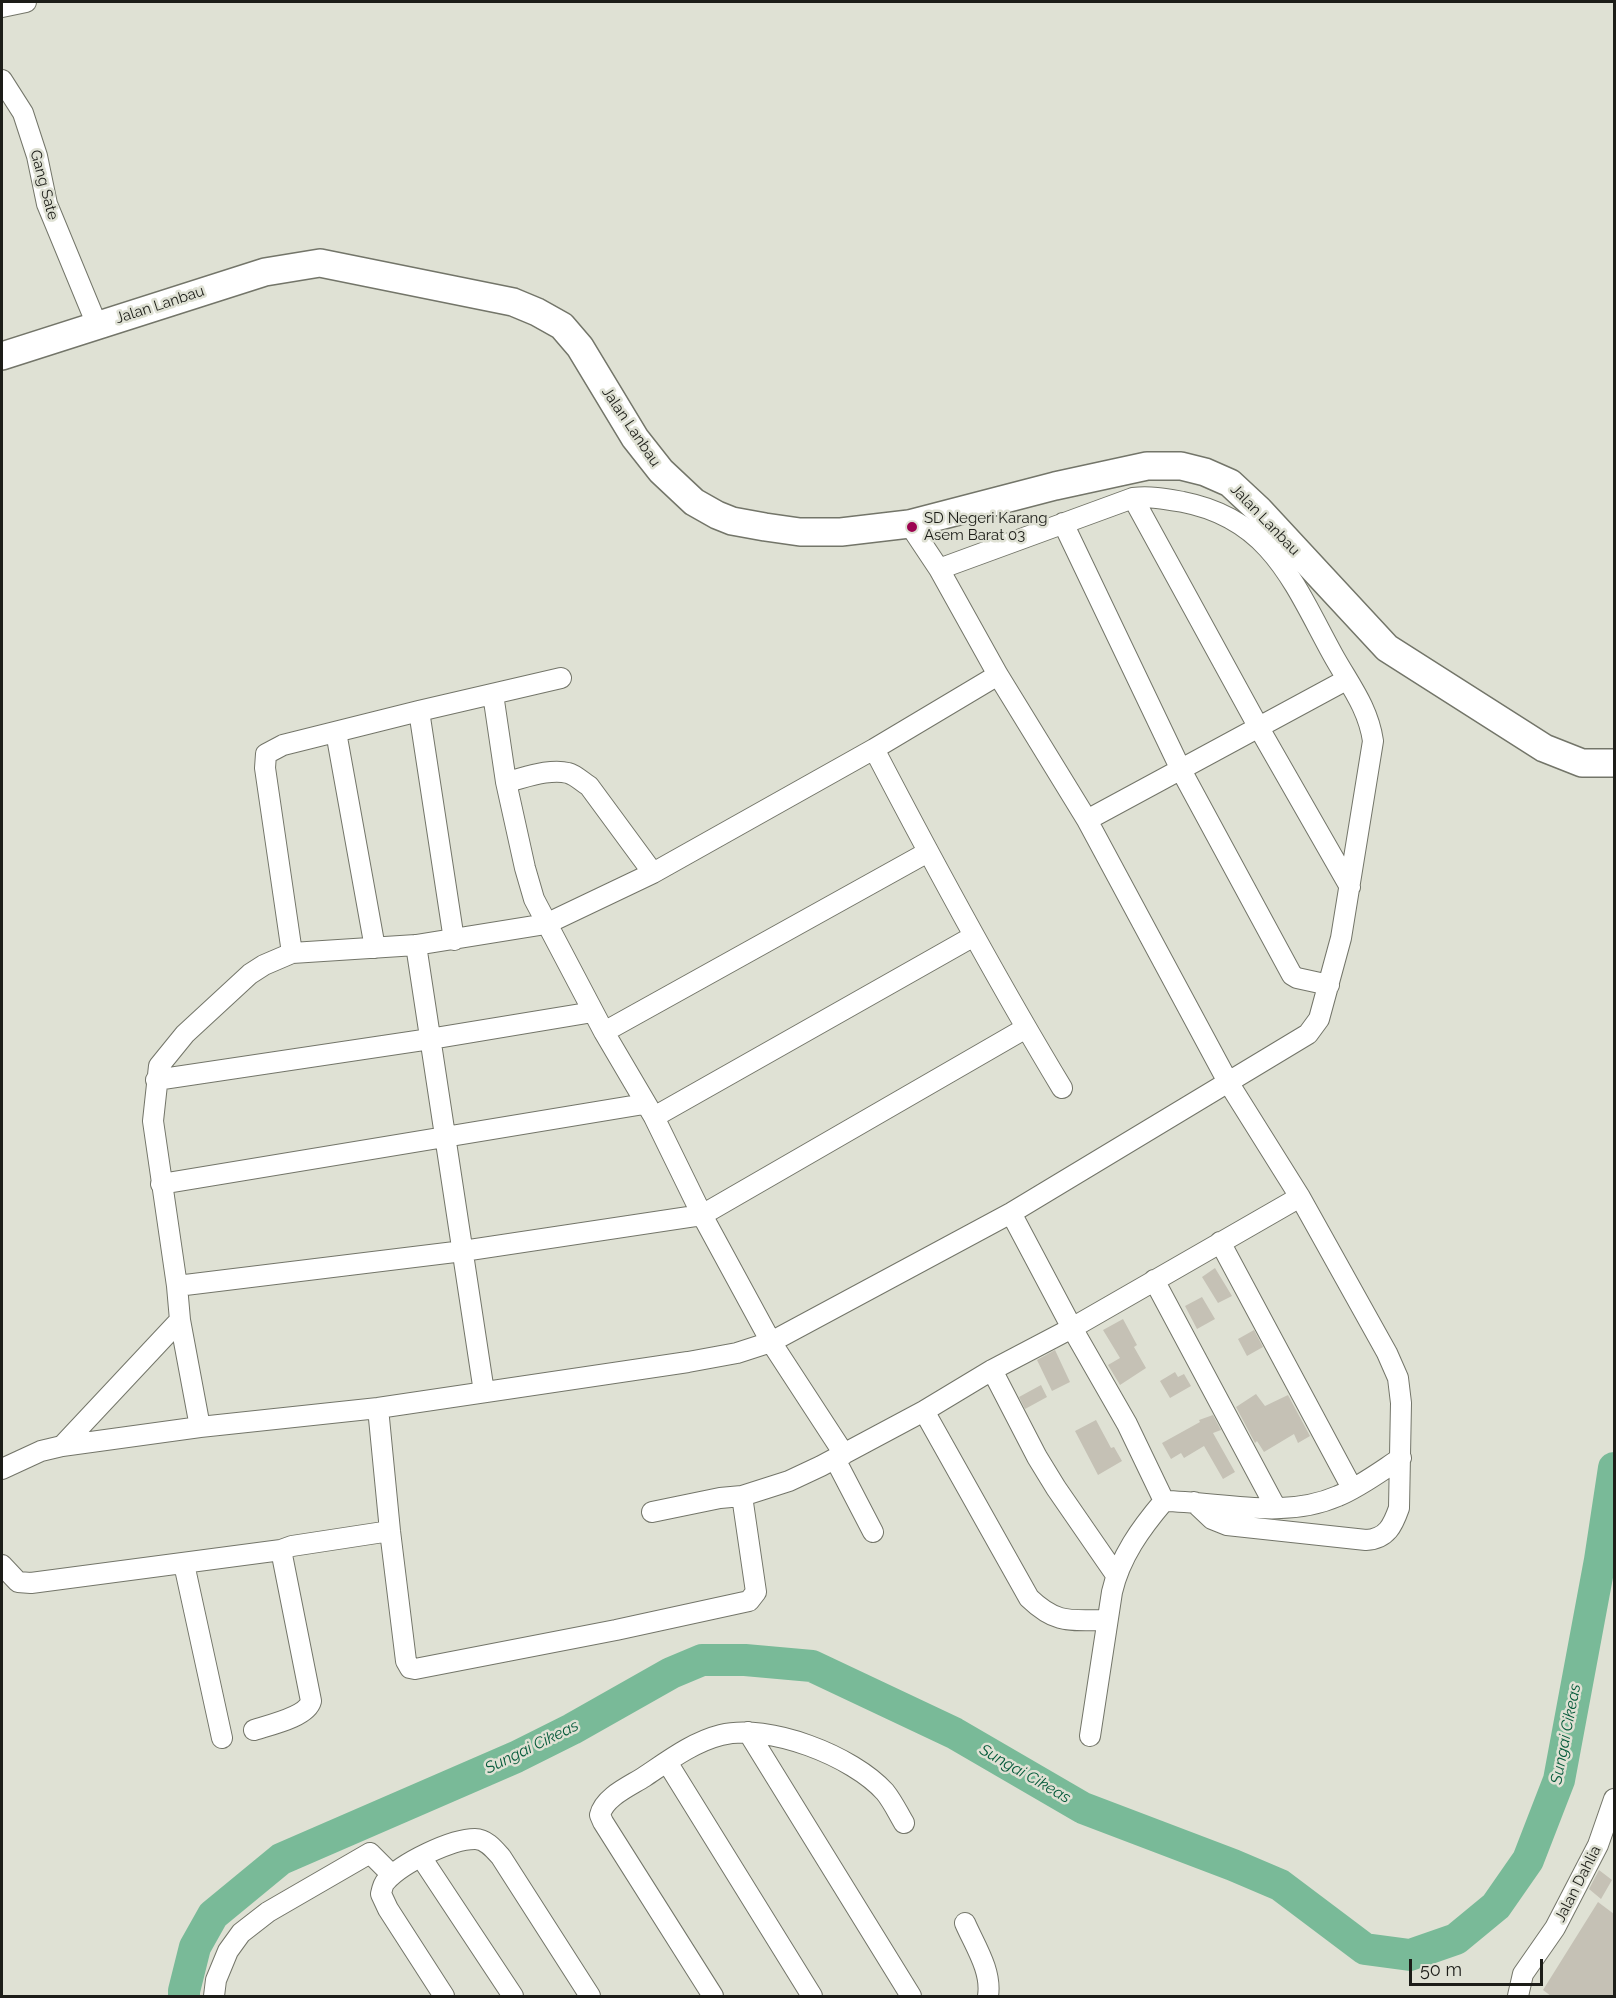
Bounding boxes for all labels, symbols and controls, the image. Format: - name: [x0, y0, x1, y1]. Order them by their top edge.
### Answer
- street label: Gang Sate: [26, 148, 62, 222]
- street label: Jalan Lanbau: [113, 282, 207, 328]
- street label: Jalan Lanbau: [598, 384, 664, 470]
- street label: Jalan Lanbau: [1227, 481, 1303, 559]
- place label: SD Negeri Karang Asem Barat 03: [924, 509, 1048, 544]
- marker: SD Negeri Karang Asem Barat 03: [905, 520, 919, 534]
- water label: Sungai Cikeas: [1547, 1682, 1585, 1786]
- water label: Sungai Cikeas: [482, 1716, 582, 1778]
- water label: Sungai Cikeas: [976, 1740, 1074, 1808]
- street label: Jalan Dahlia: [1551, 1843, 1605, 1925]
- scale bar: [1412, 1947, 1546, 1985]
- text: 50 m: [1420, 1959, 1462, 1980]

